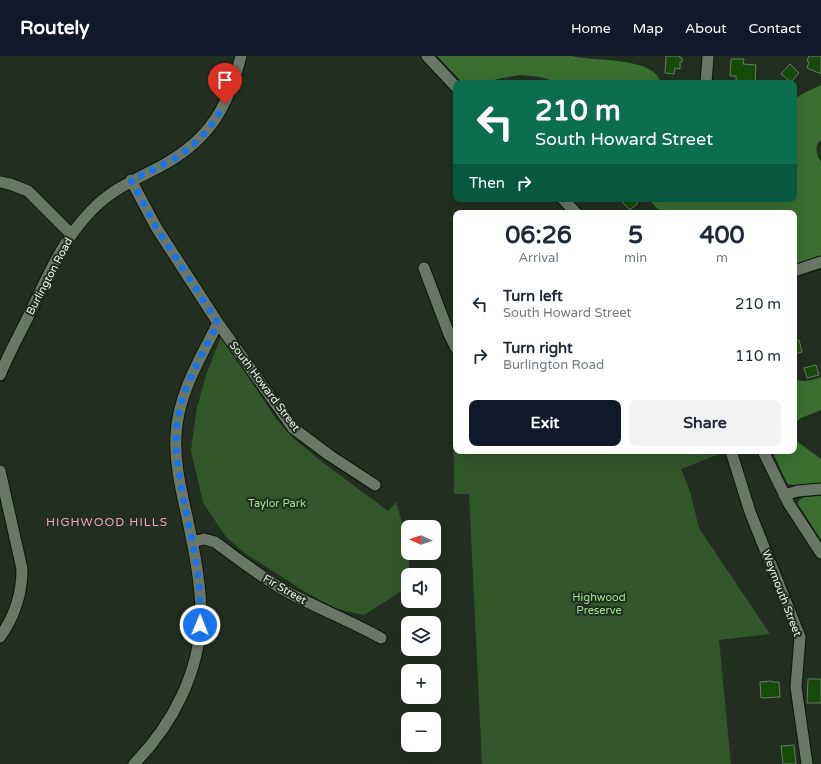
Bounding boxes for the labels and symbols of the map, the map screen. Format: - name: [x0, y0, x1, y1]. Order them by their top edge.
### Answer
- pin: [208, 63, 242, 104]
- street label: Burlington Road: [24, 235, 75, 317]
- street label: South Howard Street: [227, 339, 303, 434]
- park label: Taylor Park: [248, 497, 306, 510]
- district label: HIGHWOOD HILLS: [46, 515, 168, 529]
- north arrow: [401, 520, 441, 560]
- street label: Weymouth Street: [759, 548, 804, 638]
- street label: Fir Street: [261, 572, 309, 607]
- park label: Highwood Preserve: [572, 591, 626, 617]
- position arrow: [179, 604, 221, 646]

